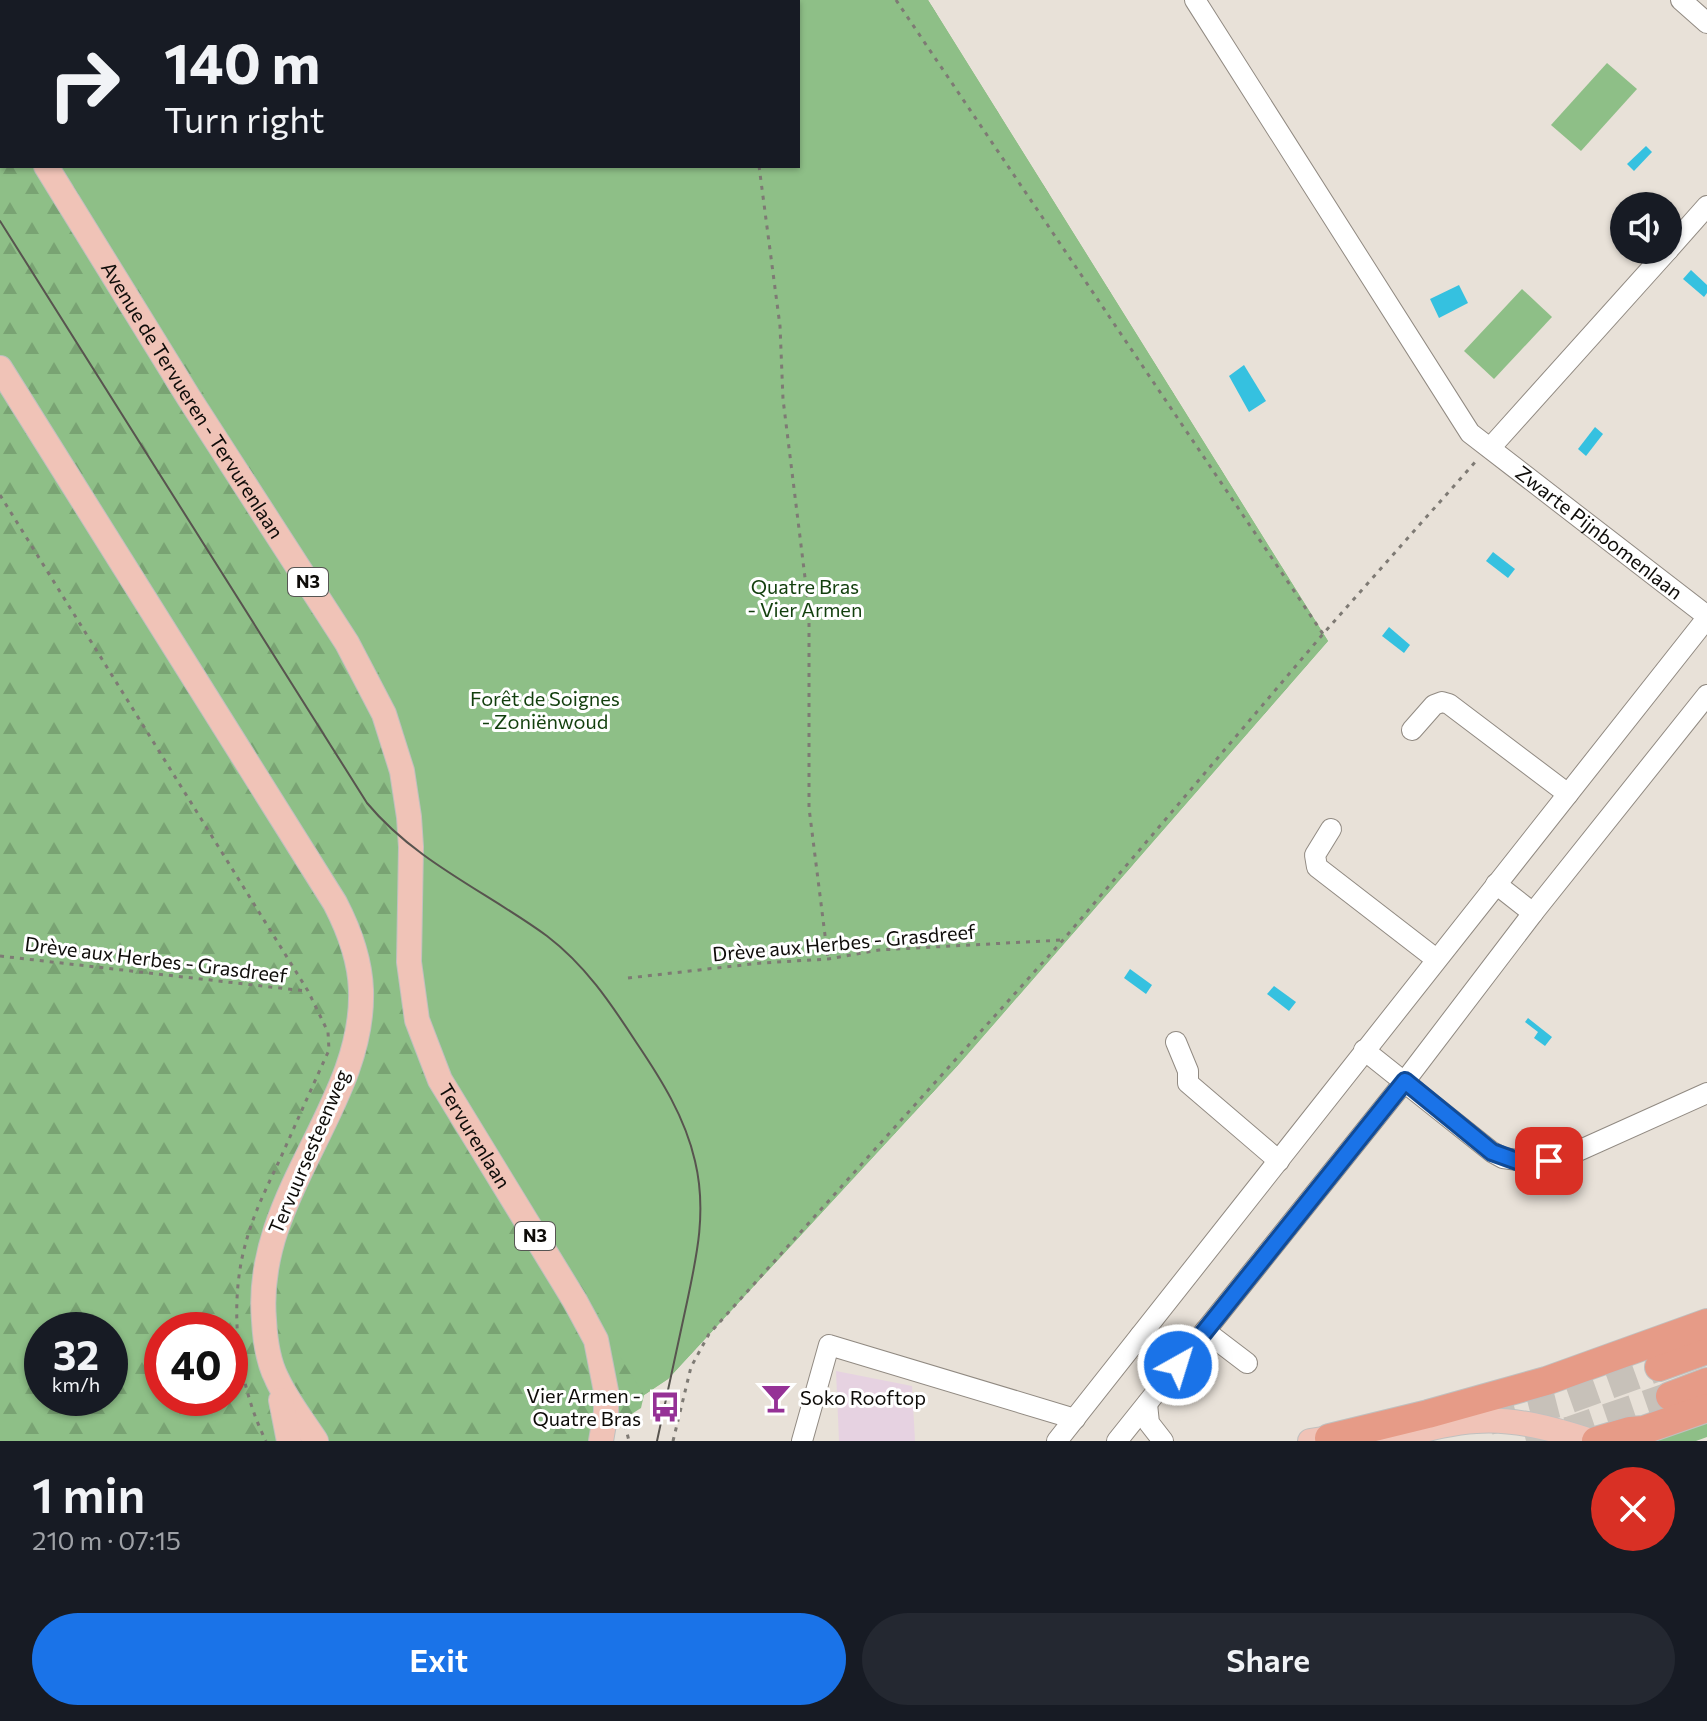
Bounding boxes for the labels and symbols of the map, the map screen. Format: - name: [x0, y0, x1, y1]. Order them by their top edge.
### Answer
- street label: Avenue de Tervueren - Tervurenlaan: [97, 257, 289, 542]
- street label: Zwarte Pijnbomenlaan: [1511, 460, 1688, 604]
- road number: N3: [288, 568, 328, 596]
- park label: Quatre Bras - Vier Armen: [748, 574, 862, 621]
- park label: Forêt de Soignes - Zoniënwoud: [470, 686, 620, 733]
- street label: Drève aux Herbes - Grasdreef: [711, 919, 977, 965]
- street label: Drève aux Herbes - Grasdreef: [24, 931, 289, 987]
- street label: Tervuursesteenweg: [263, 1066, 354, 1237]
- street label: Tervurenlaan: [434, 1079, 516, 1192]
- pin: [1515, 1127, 1583, 1195]
- road number: N3: [515, 1222, 555, 1250]
- speed limit sign: 40: [144, 1312, 248, 1416]
- position arrow: [1136, 1323, 1220, 1407]
- bar icon: Soko Rooftop: [759, 1381, 793, 1415]
- place label: Vier Armen - Quatre Bras: [526, 1383, 641, 1430]
- place label: Soko Rooftop: [800, 1385, 926, 1409]
- bus stop icon: Vier Armen - Quatre Bras: [648, 1390, 682, 1424]

